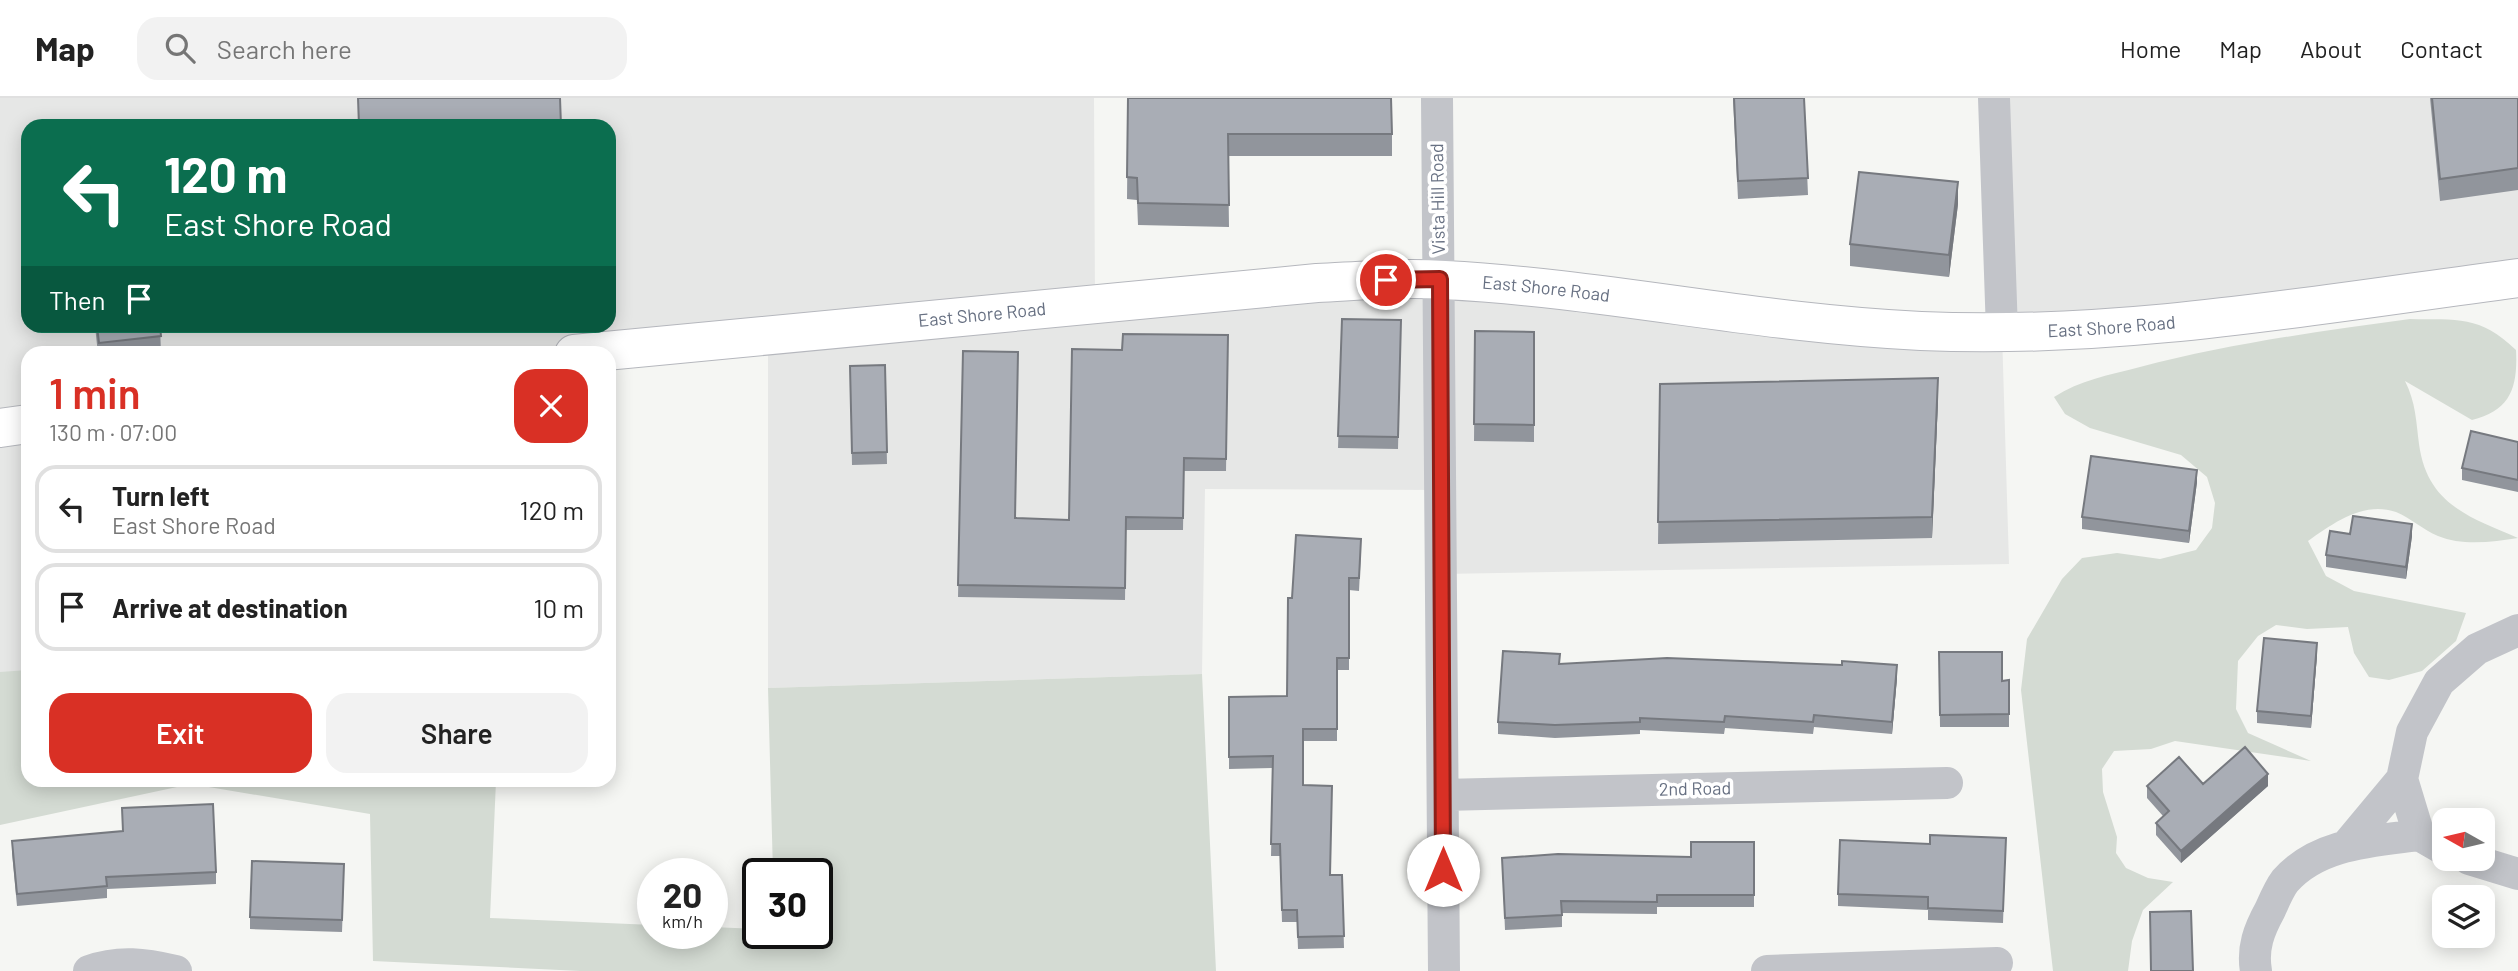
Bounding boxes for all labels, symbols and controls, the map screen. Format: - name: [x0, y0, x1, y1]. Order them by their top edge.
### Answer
- search box: [137, 17, 627, 80]
- text: Map: [35, 28, 95, 68]
- icon: search: [161, 29, 199, 67]
- text: Search here: [217, 33, 352, 64]
- text: Home: [2120, 34, 2181, 63]
- text: Map: [2219, 34, 2262, 63]
- text: About: [2300, 34, 2362, 63]
- text: Contact: [2400, 34, 2483, 63]
- street label: Vista Hill Road: [1425, 143, 1449, 255]
- text: 120 m: [164, 144, 287, 203]
- icon: left: [49, 147, 140, 238]
- text: East Shore Road: [164, 204, 392, 242]
- pin: [1356, 250, 1416, 310]
- icon: arrive: [1367, 261, 1405, 299]
- street label: East Shore Road: [1481, 270, 1611, 306]
- icon: arrive: [120, 280, 158, 318]
- text: Then: [49, 284, 106, 315]
- street label: East Shore Road: [917, 297, 1047, 331]
- street label: East Shore Road: [2047, 310, 2176, 341]
- text: 1 min: [49, 367, 141, 417]
- button: close: [514, 369, 588, 443]
- text: 130 m · 07:00: [49, 418, 177, 446]
- text: Turn left: [112, 480, 210, 511]
- icon: left: [53, 490, 91, 528]
- text: 120 m: [520, 494, 584, 525]
- text: East Shore Road: [112, 511, 276, 539]
- icon: arrive: [53, 588, 91, 626]
- text: Arrive at destination: [112, 592, 348, 623]
- text: 10 m: [534, 592, 584, 623]
- button: Exit: [49, 693, 312, 773]
- button: Share: [326, 693, 588, 773]
- street label: 2nd Road: [1659, 776, 1731, 800]
- north arrow: [2432, 808, 2496, 872]
- map controls: [2432, 808, 2495, 948]
- position arrow: [1406, 833, 1480, 907]
- speed limit sign: 30: [742, 858, 833, 949]
- text: 20: [663, 873, 702, 915]
- button: layers: [2432, 885, 2495, 948]
- text: km/h: [662, 910, 703, 932]

